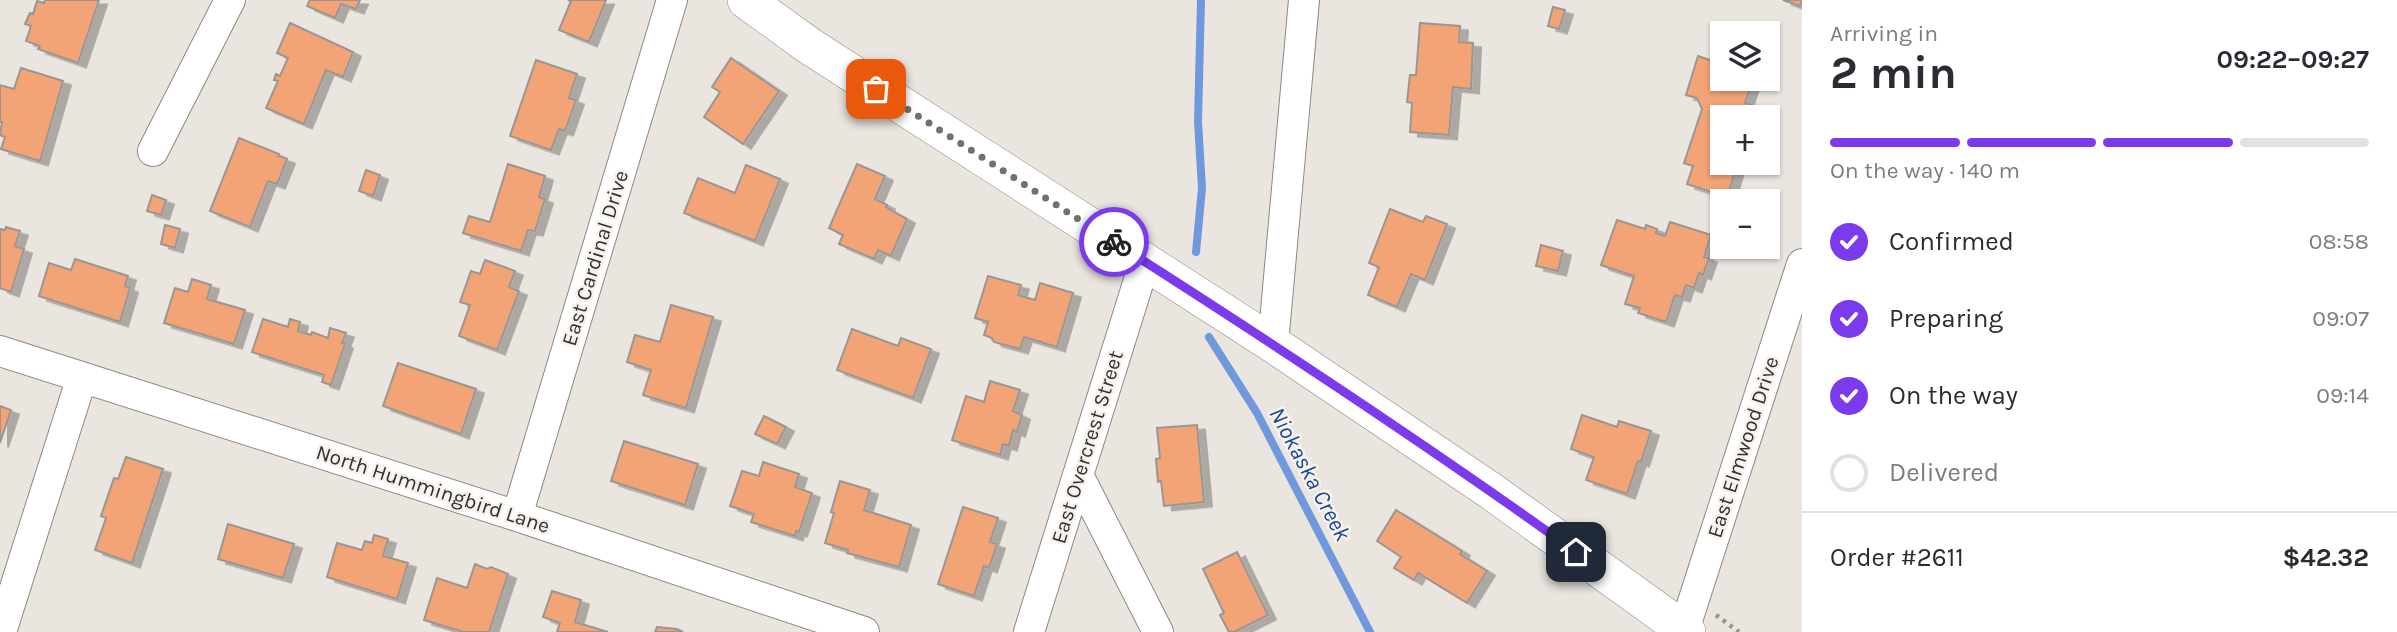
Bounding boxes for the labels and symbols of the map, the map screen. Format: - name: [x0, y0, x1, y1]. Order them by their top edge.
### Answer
- pin: [846, 59, 906, 119]
- street label: East Cardinal Drive: [557, 167, 633, 349]
- courier: [1079, 207, 1149, 277]
- street label: East Overcrest Street: [1046, 348, 1128, 546]
- street label: East Elmwood Drive: [1702, 353, 1784, 541]
- water label: Niokaska Creek: [1263, 403, 1357, 546]
- street label: North Hummingbird Lane: [313, 440, 553, 538]
- pin: [1546, 522, 1606, 582]

